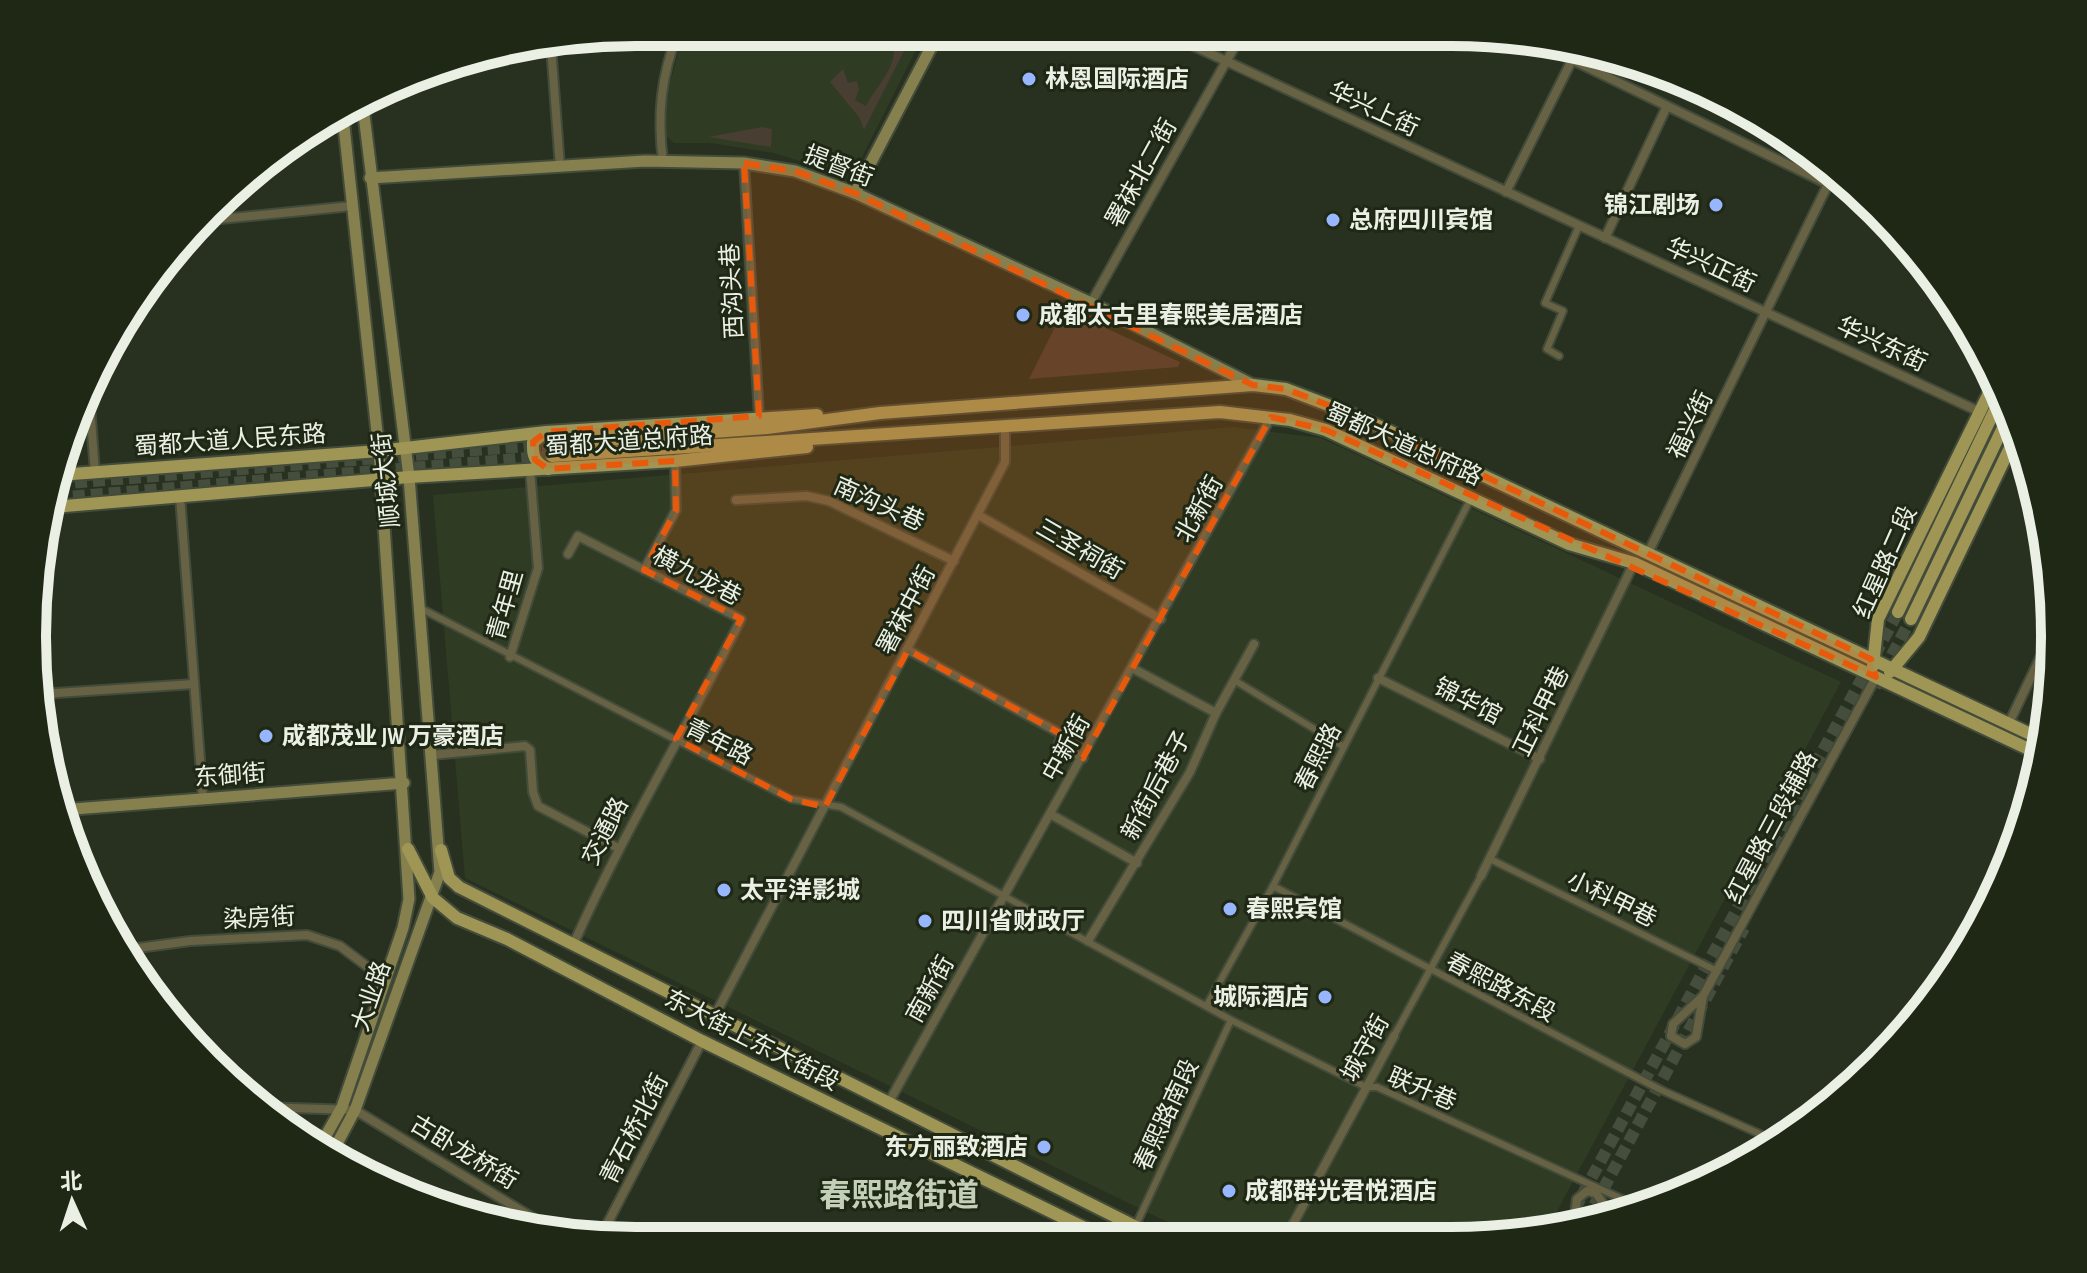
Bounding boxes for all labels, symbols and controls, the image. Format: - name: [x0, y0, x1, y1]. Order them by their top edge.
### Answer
- place label: 林恩国际酒店: [1045, 65, 1189, 94]
- marker: 林恩国际酒店: [1020, 70, 1038, 88]
- street label: 华兴上街: [1324, 76, 1423, 143]
- street label: 署袜北二街: [1100, 114, 1183, 233]
- street label: 提督街: [800, 140, 878, 193]
- place label: 锦江剧场: [1604, 191, 1700, 220]
- marker: 锦江剧场: [1707, 196, 1725, 214]
- place label: 总府四川宾馆: [1349, 206, 1493, 235]
- marker: 总府四川宾馆: [1324, 211, 1342, 229]
- street label: 华兴正街: [1661, 232, 1760, 299]
- street label: 西沟头巷: [716, 242, 749, 340]
- place label: 成都太古里春熙美居酒店: [1039, 301, 1303, 330]
- marker: 成都太古里春熙美居酒店: [1014, 306, 1032, 324]
- street label: 华兴东街: [1832, 311, 1931, 378]
- street label: 福兴街: [1662, 387, 1719, 464]
- street label: 蜀都大道总府路: [1321, 397, 1486, 492]
- street label: 蜀都大道人民东路: [133, 419, 327, 462]
- street label: 蜀都大道总府路: [544, 421, 714, 462]
- street label: 顺城大街: [367, 431, 406, 529]
- street label: 北新街: [1169, 471, 1230, 548]
- street label: 南沟头巷: [829, 472, 929, 537]
- street label: 红星路二段: [1848, 501, 1923, 623]
- street label: 三圣祠街: [1031, 513, 1129, 586]
- street label: 横九龙巷: [648, 541, 746, 612]
- street label: 署袜中街: [871, 561, 942, 659]
- street label: 青年里: [482, 567, 529, 644]
- street label: 正科甲巷: [1507, 662, 1576, 761]
- street label: 锦华馆: [1429, 672, 1506, 731]
- street label: 中新街: [1036, 710, 1097, 787]
- street label: 青年路: [680, 713, 757, 772]
- street label: 春熙路: [1289, 719, 1348, 796]
- place label: 成都茂业 JW 万豪酒店: [282, 722, 504, 751]
- street label: 新街后巷子: [1115, 725, 1197, 845]
- marker: 成都茂业 JW 万豪酒店: [257, 727, 275, 745]
- street label: 红星路三段辅路: [1719, 746, 1824, 908]
- street label: 东御街: [193, 759, 267, 792]
- street label: 交通路: [576, 793, 635, 870]
- street label: 小科甲巷: [1562, 865, 1661, 934]
- place label: 太平洋影城: [740, 876, 860, 905]
- marker: 太平洋影城: [715, 881, 733, 899]
- place label: 春熙宾馆: [1246, 895, 1342, 924]
- marker: 春熙宾馆: [1221, 900, 1239, 918]
- street label: 染房街: [222, 902, 296, 935]
- place label: 四川省财政厅: [941, 907, 1085, 936]
- marker: 四川省财政厅: [916, 912, 934, 930]
- street label: 春熙路东段: [1441, 946, 1561, 1028]
- street label: 南新街: [900, 951, 961, 1028]
- street label: 大业路: [346, 957, 397, 1035]
- place label: 城际酒店: [1213, 983, 1309, 1012]
- street label: 东大街上东大街段: [660, 984, 844, 1097]
- marker: 城际酒店: [1316, 988, 1334, 1006]
- street label: 城守街: [1335, 1010, 1396, 1087]
- street label: 春熙路南段: [1128, 1055, 1205, 1176]
- street label: 联升巷: [1383, 1062, 1461, 1117]
- street label: 青石桥北街: [594, 1069, 675, 1189]
- street label: 古卧龙桥街: [405, 1109, 523, 1196]
- place label: 东方丽致酒店: [884, 1133, 1028, 1162]
- marker: 东方丽致酒店: [1035, 1138, 1053, 1156]
- north arrow: [32, 1161, 112, 1241]
- text: 北: [59, 1168, 83, 1197]
- district label: 春熙路街道: [819, 1177, 979, 1216]
- place label: 成都群光君悦酒店: [1245, 1177, 1437, 1206]
- marker: 成都群光君悦酒店: [1220, 1182, 1238, 1200]

